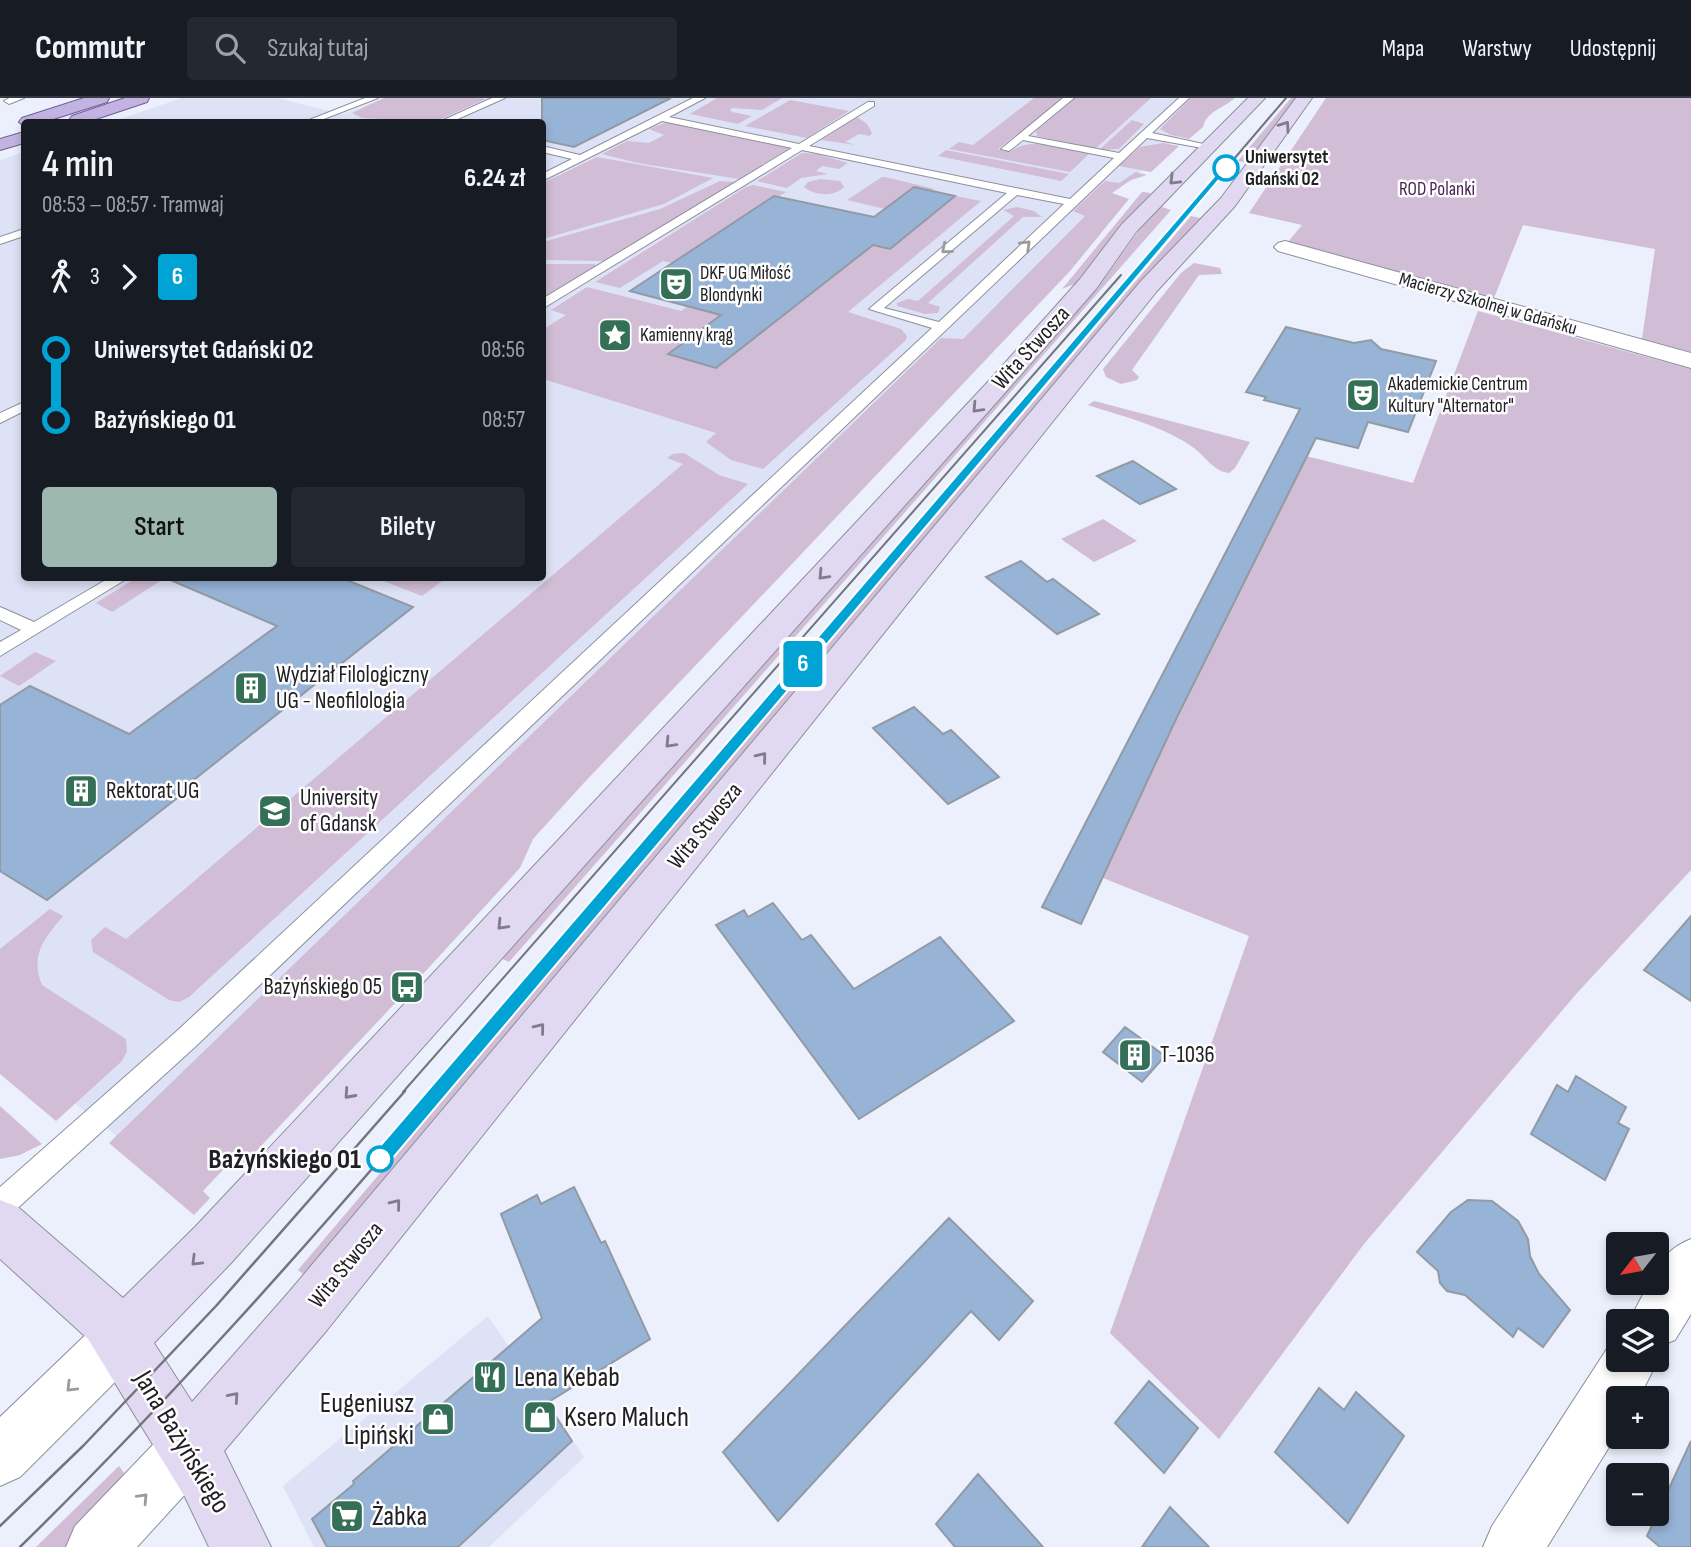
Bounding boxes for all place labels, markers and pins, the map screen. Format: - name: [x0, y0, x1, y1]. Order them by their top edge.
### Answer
- place label: Uniwersytet Gdański 02: [1245, 146, 1328, 191]
- marker: Uniwersytet Gdański 02: [1213, 155, 1239, 181]
- place label: DKF UG Miłość Blondynki: [700, 262, 791, 307]
- theatre icon: DKF UG Miłość Blondynki: [657, 265, 695, 303]
- place icon: Kamienny krąg: [596, 316, 634, 354]
- place label: Kamienny krąg: [640, 324, 733, 347]
- place label: Akademickie Centrum Kultury "Alternator": [1387, 373, 1528, 418]
- theatre icon: Akademickie Centrum Kultury "Alternator": [1344, 376, 1382, 414]
- place label: Wydział Filologiczny UG - Neofilologia: [276, 661, 429, 715]
- building icon: Wydział Filologiczny UG - Neofilologia: [232, 669, 270, 707]
- building icon: Rektorat UG: [62, 772, 100, 810]
- place label: Rektorat UG: [106, 777, 199, 805]
- place label: University of Gdansk: [300, 784, 378, 838]
- school or university icon: University of Gdansk: [256, 792, 294, 830]
- bus stop icon: Bażyńskiego 05: [388, 968, 426, 1006]
- place label: Bażyńskiego 05: [263, 973, 382, 1001]
- building icon: T-1036: [1116, 1036, 1154, 1074]
- place label: T-1036: [1160, 1041, 1215, 1069]
- place label: Bażyńskiego 01: [208, 1143, 361, 1176]
- marker: Bażyńskiego 01: [367, 1146, 393, 1172]
- restaurant icon: Lena Kebab: [471, 1358, 509, 1396]
- place label: Lena Kebab: [514, 1361, 620, 1394]
- place label: Eugeniusz Lipiński: [320, 1387, 414, 1452]
- shop icon: Ksero Maluch: [521, 1398, 559, 1436]
- shop icon: Eugeniusz Lipiński: [419, 1400, 457, 1438]
- place label: Ksero Maluch: [564, 1401, 689, 1434]
- supermarket icon: Żabka: [328, 1497, 366, 1535]
- place label: Żabka: [372, 1500, 427, 1533]

